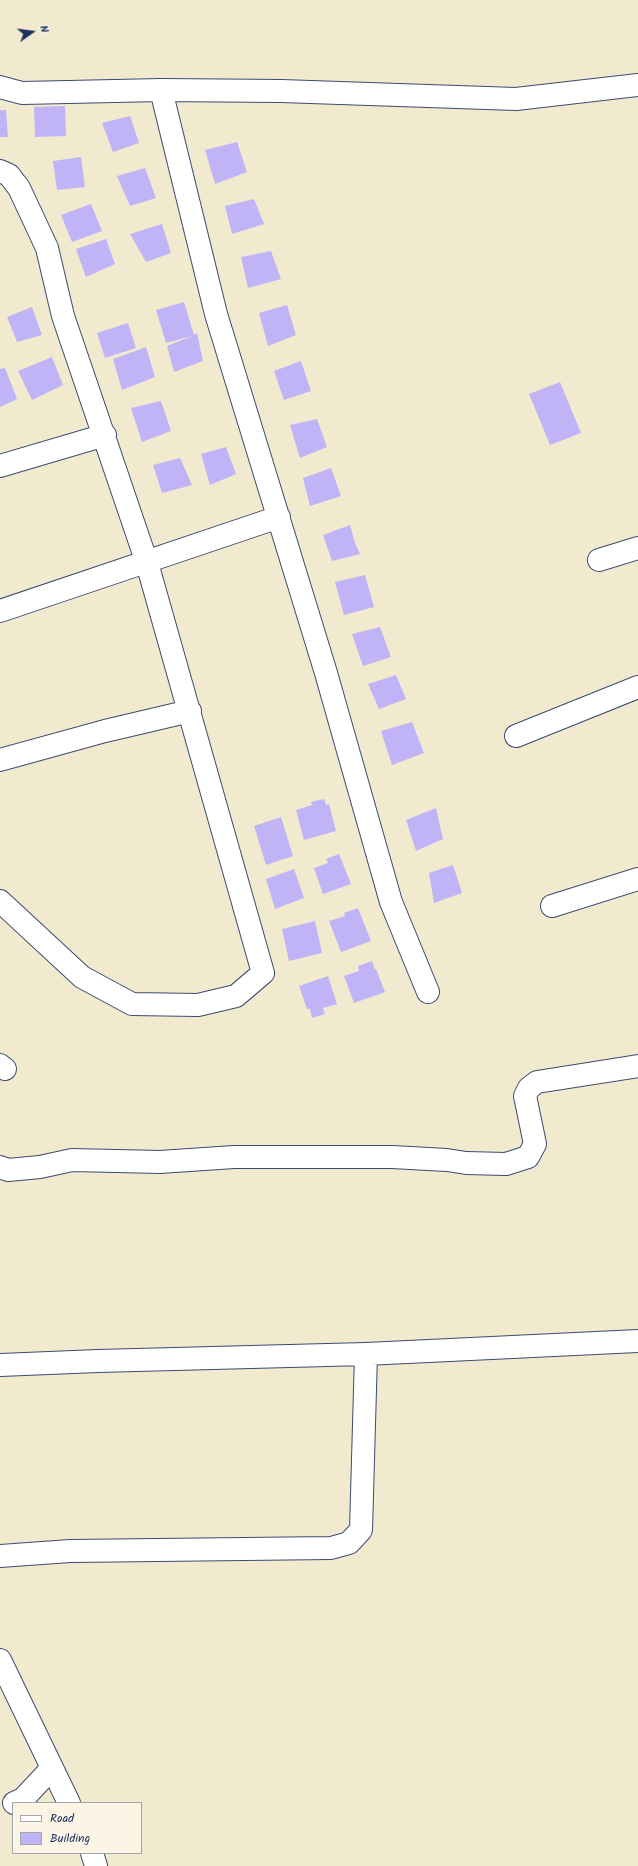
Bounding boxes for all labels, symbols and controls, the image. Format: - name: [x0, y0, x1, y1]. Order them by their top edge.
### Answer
- north arrow: [12, 12, 52, 52]
- text: N: [34, 24, 53, 35]
- legend: [12, 1802, 142, 1854]
- text: Road: [50, 1809, 74, 1828]
- text: Building: [50, 1829, 90, 1848]

